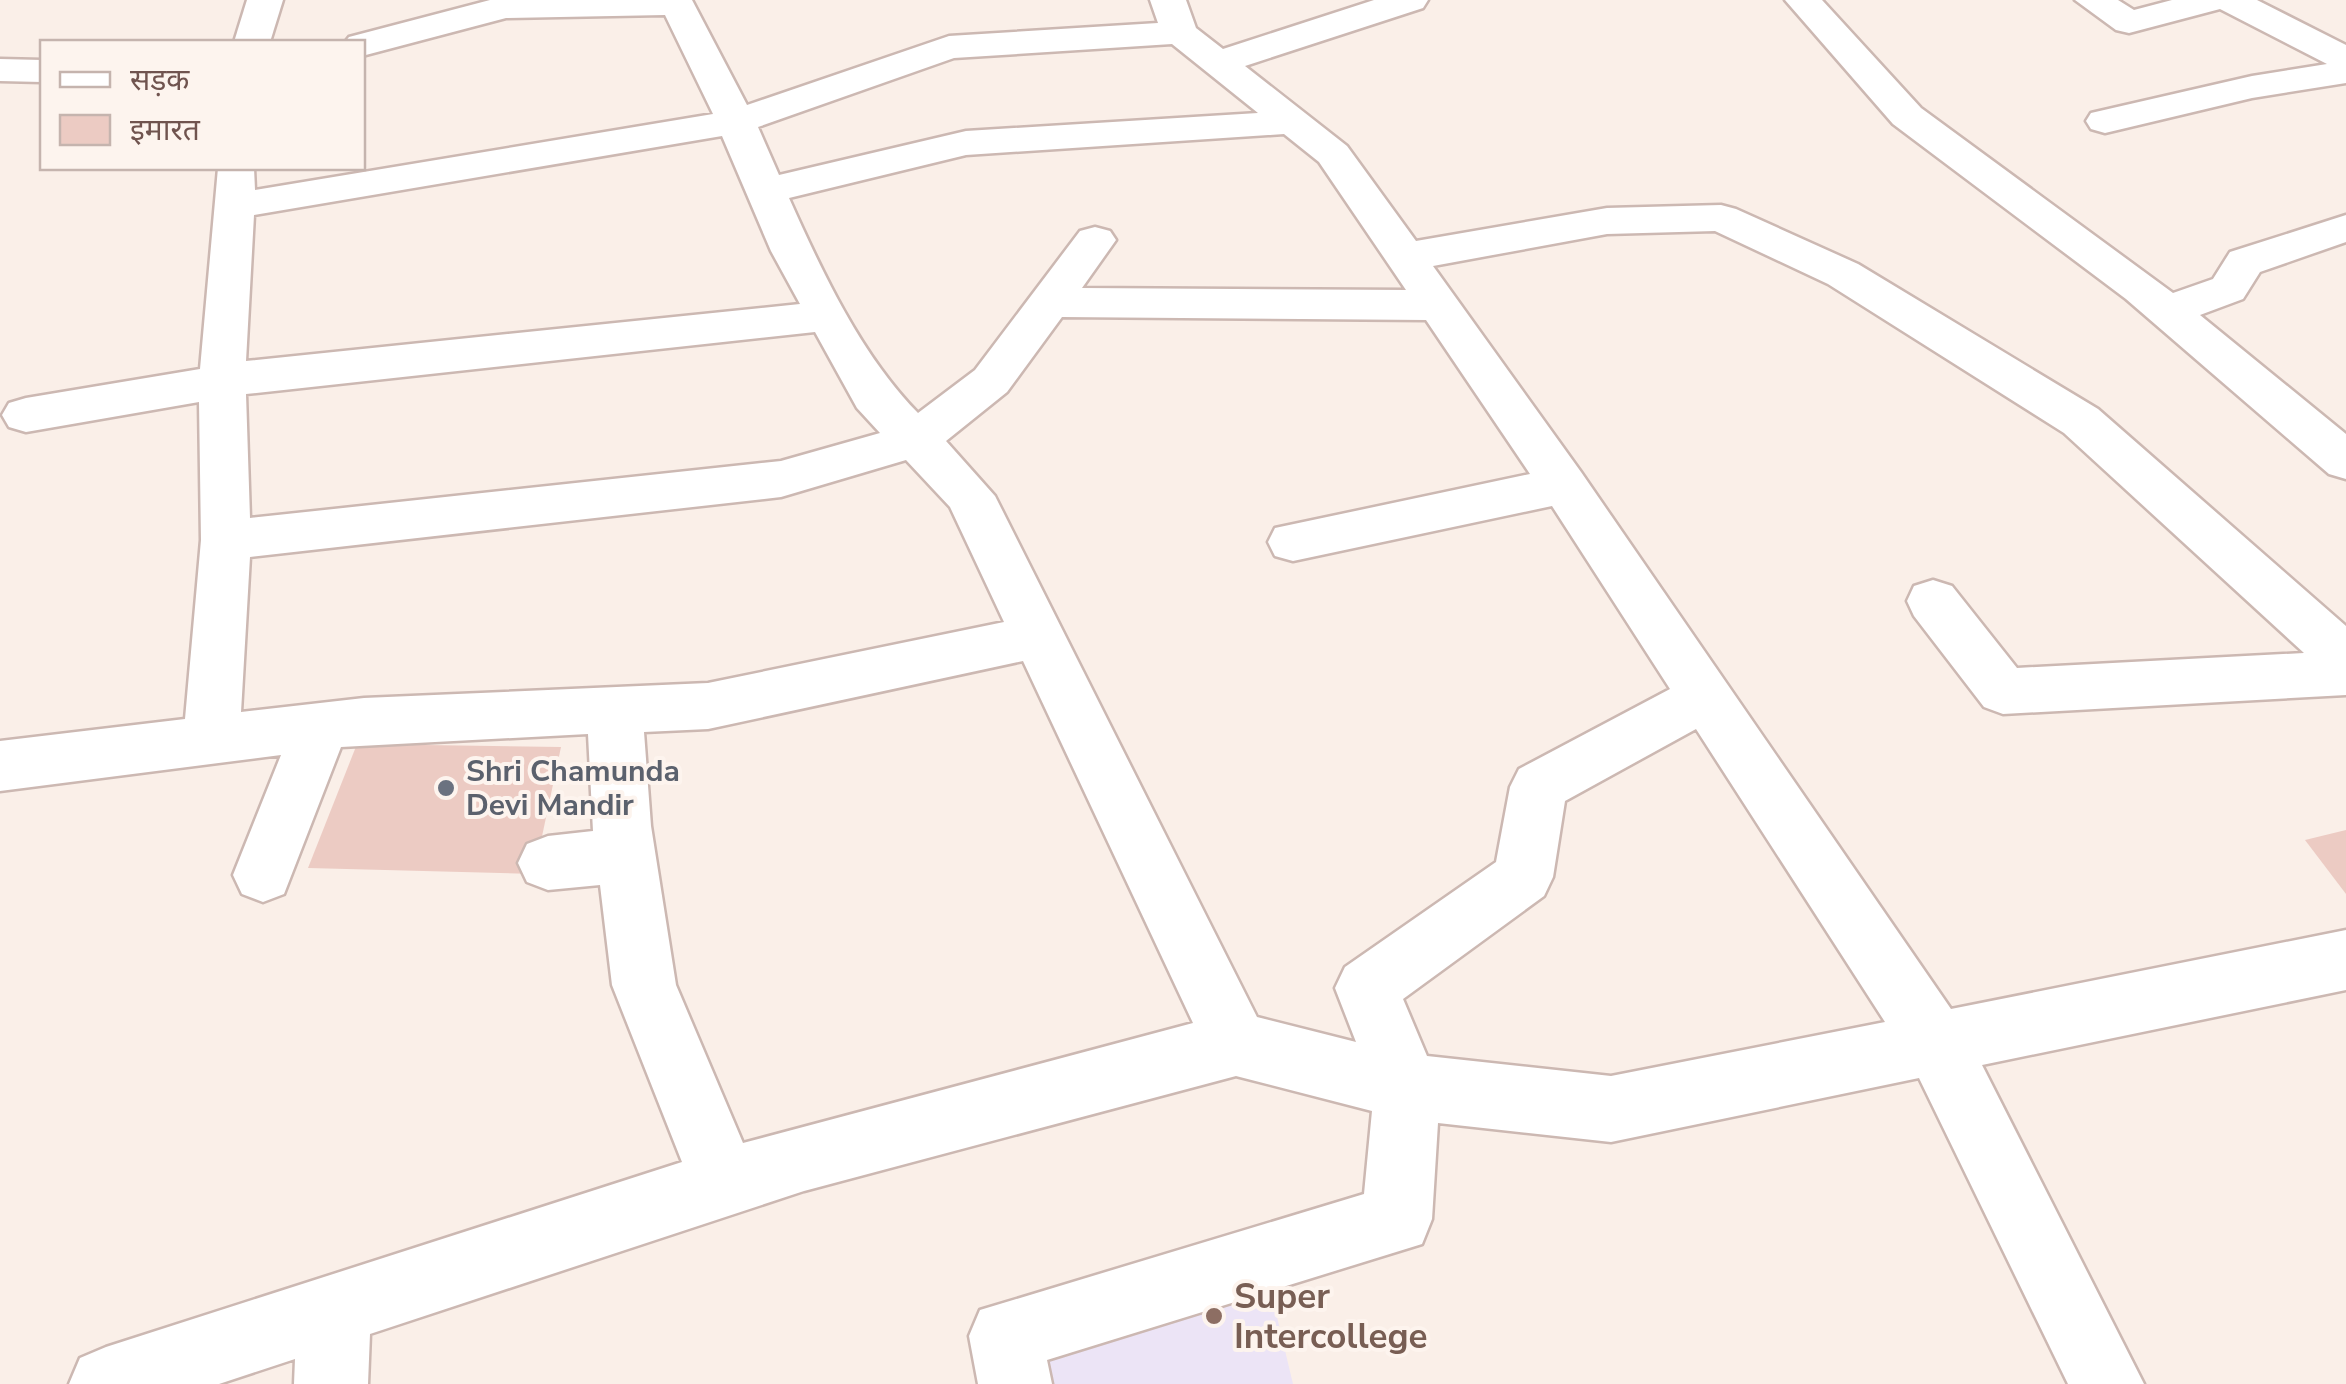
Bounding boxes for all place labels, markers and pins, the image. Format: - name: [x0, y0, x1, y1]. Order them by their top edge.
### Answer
- place label: Shri Chamunda Devi Mandir: [466, 751, 680, 826]
- marker: Shri Chamunda Devi Mandir: [435, 777, 457, 799]
- place label: Super Intercollege: [1234, 1273, 1428, 1360]
- marker: Super Intercollege: [1203, 1305, 1225, 1327]

